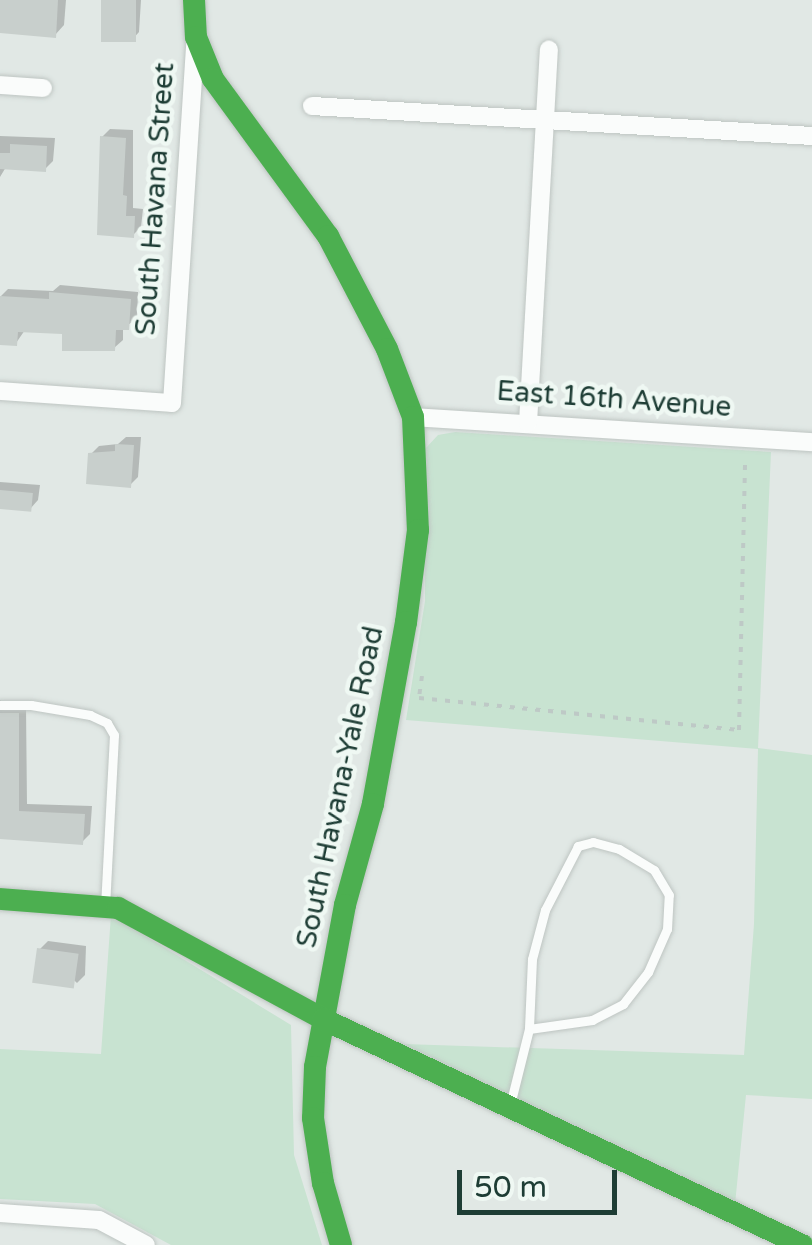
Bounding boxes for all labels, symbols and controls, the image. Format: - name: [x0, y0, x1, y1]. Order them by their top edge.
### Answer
- street label: South Havana Street: [129, 61, 181, 337]
- street label: East 16th Avenue: [496, 374, 732, 424]
- street label: South Havana-Yale Road: [290, 623, 390, 951]
- scale bar: [462, 1150, 622, 1212]
- text: 50 m: [474, 1169, 547, 1206]

